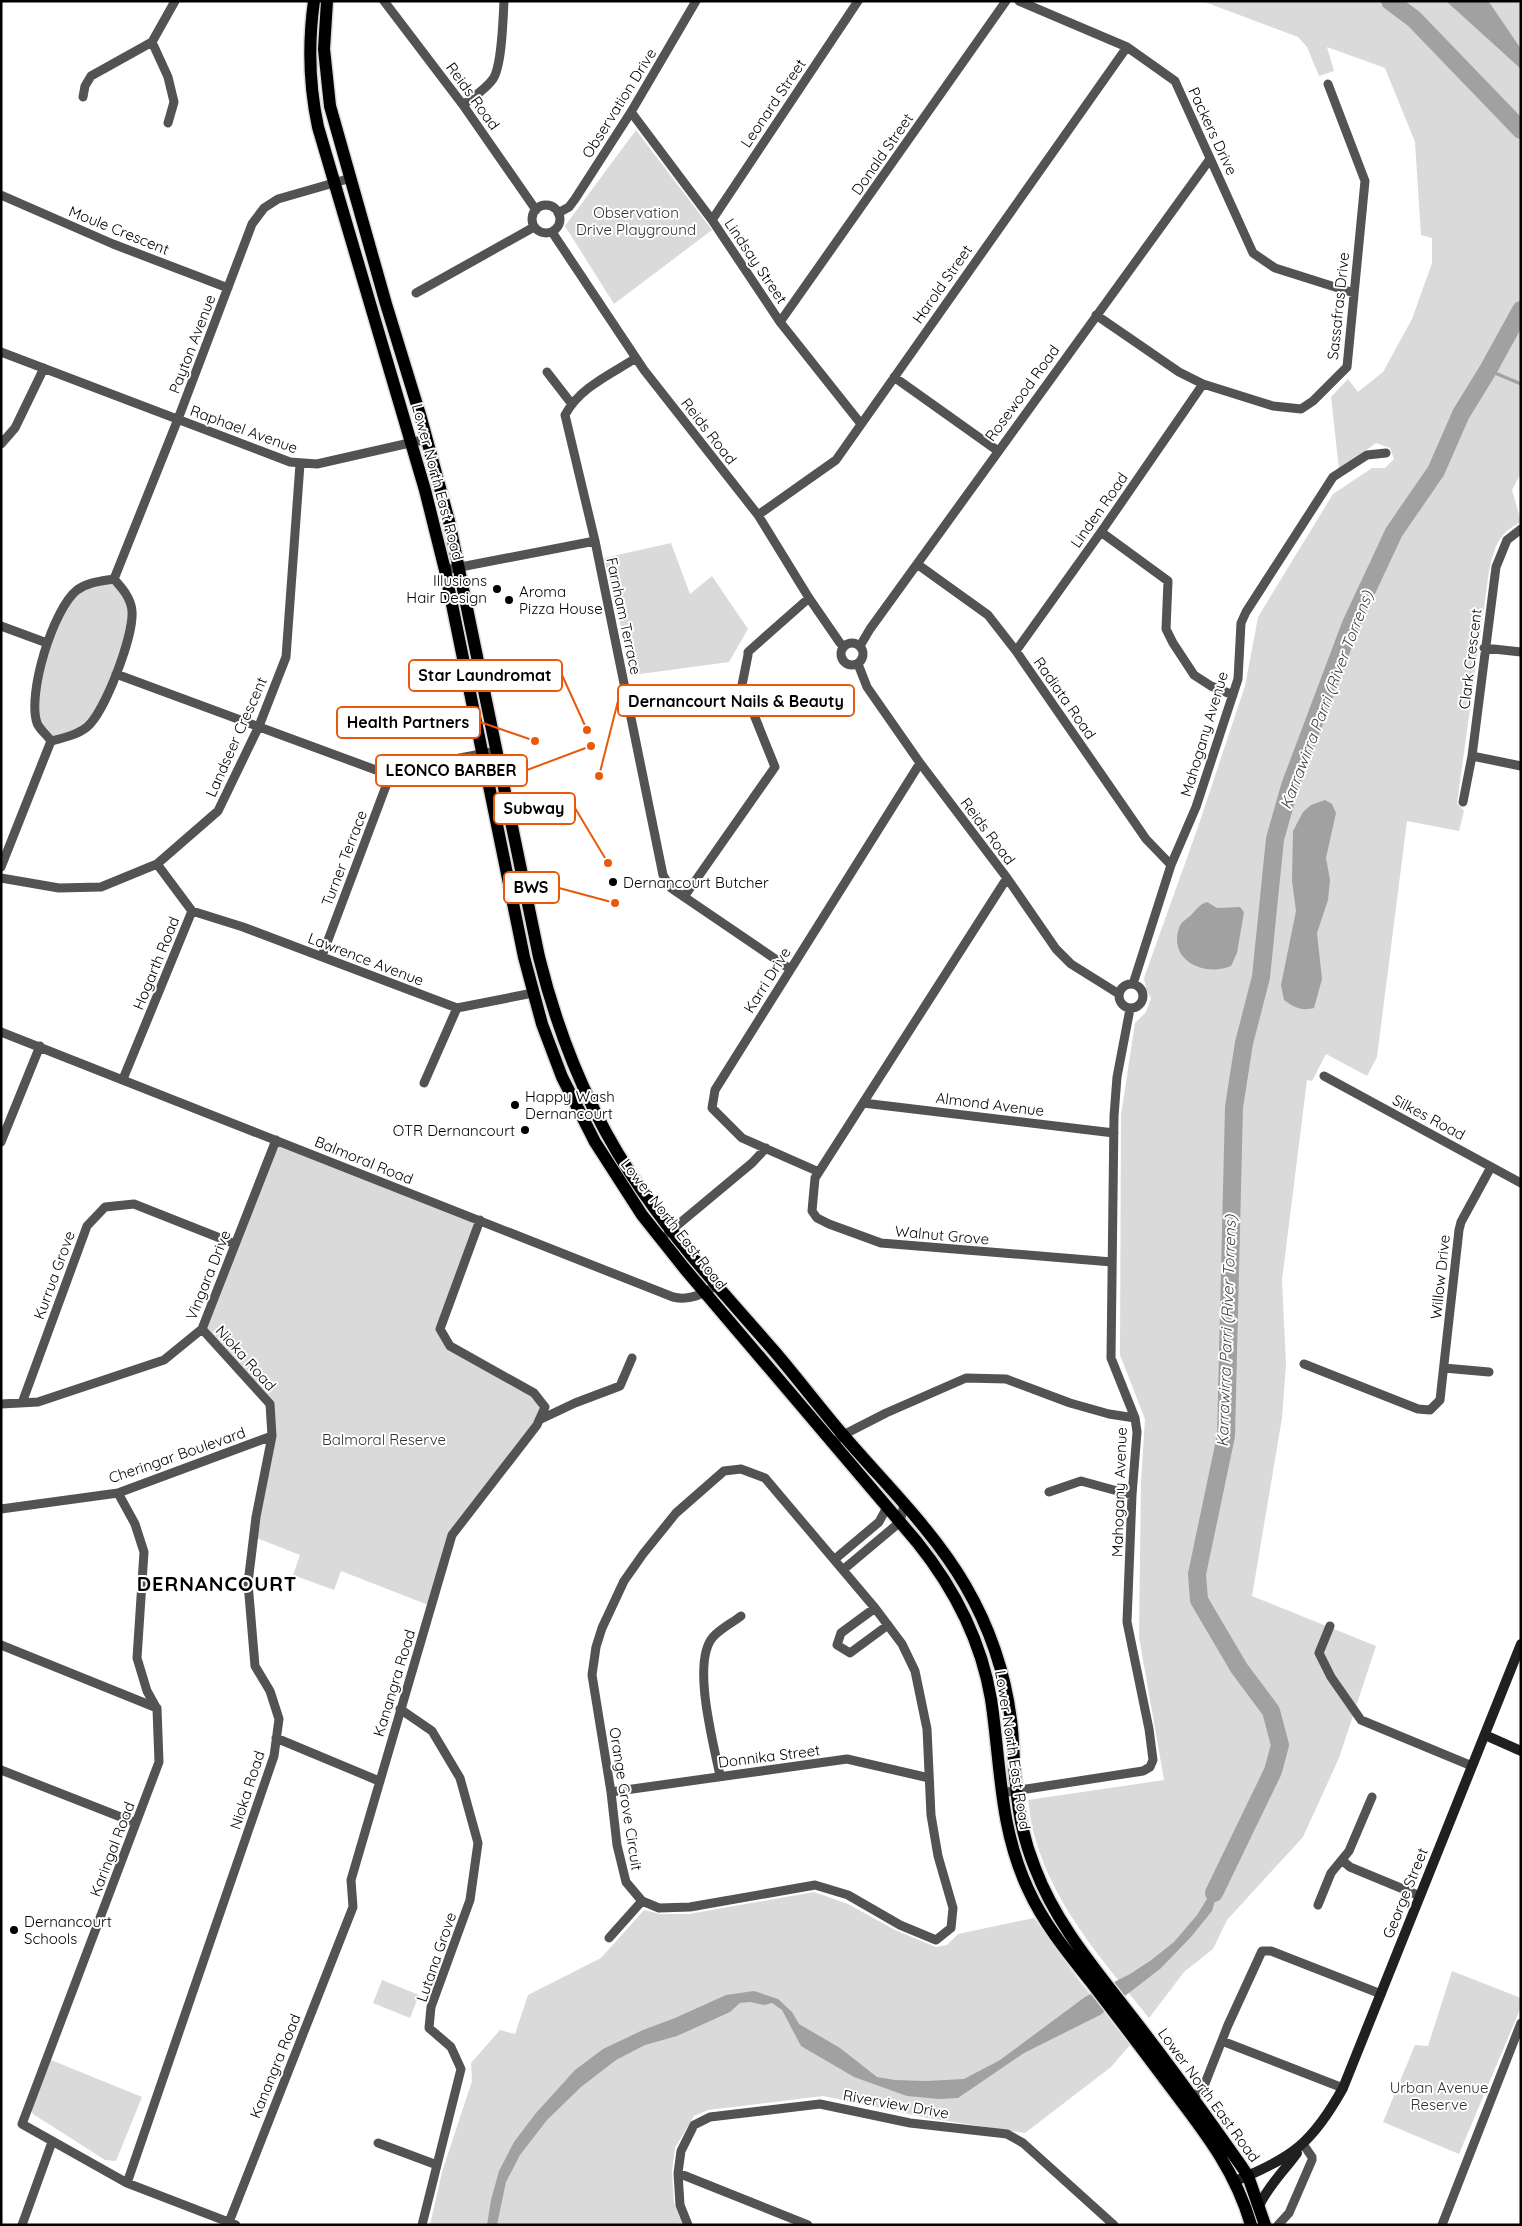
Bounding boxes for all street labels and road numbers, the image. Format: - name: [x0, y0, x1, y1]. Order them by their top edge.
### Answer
- street label: Observation Drive: [578, 45, 660, 161]
- street label: Leonard Street: [736, 55, 810, 151]
- street label: Reids Road: [442, 58, 504, 134]
- street label: Packers Drive: [1184, 84, 1242, 178]
- street label: Donald Street: [847, 110, 917, 198]
- street label: Moule Crescent: [66, 201, 172, 259]
- street label: Lindsay Street: [720, 215, 792, 307]
- street label: Harold Street: [908, 241, 976, 327]
- street label: Sassafras Drive: [1323, 251, 1353, 361]
- street label: Payton Avenue: [164, 292, 220, 396]
- street label: Rosewood Road: [981, 341, 1063, 445]
- street label: Reids Road: [677, 394, 741, 468]
- street label: Raphael Avenue: [188, 401, 300, 457]
- street label: Lower North East Road: [408, 402, 468, 562]
- street label: Linden Road: [1066, 469, 1132, 551]
- street label: Farnham Terrace: [602, 556, 646, 676]
- street label: Clark Crescent: [1454, 608, 1486, 710]
- street label: Radiata Road: [1030, 653, 1100, 743]
- street label: Mahogany Avenue: [1176, 669, 1232, 799]
- street label: Landseer Crescent: [201, 674, 271, 800]
- street label: Reids Road: [957, 794, 1019, 868]
- street label: Turner Terrace: [317, 807, 371, 909]
- street label: Hogarth Road: [129, 914, 183, 1012]
- street label: Lawrence Avenue: [305, 928, 427, 990]
- street label: Karri Drive: [739, 944, 795, 1016]
- street label: Almond Avenue: [935, 1088, 1045, 1120]
- street label: Silkes Road: [1389, 1090, 1469, 1144]
- street label: Balmoral Road: [312, 1132, 416, 1188]
- street label: Lower North East Road: [617, 1155, 731, 1293]
- street label: Walnut Grove: [894, 1221, 990, 1249]
- street label: Vingara Drive: [181, 1227, 235, 1323]
- street label: Kurrua Grove: [29, 1228, 79, 1322]
- street label: Willow Drive: [1426, 1234, 1454, 1320]
- street label: Nioka Road: [212, 1321, 280, 1395]
- street label: Cheringar Boulevard: [106, 1423, 248, 1487]
- street label: Mahogany Avenue: [1107, 1427, 1131, 1557]
- street label: Kanangra Road: [369, 1627, 419, 1739]
- street label: Lower North East Road: [991, 1669, 1035, 1831]
- street label: Orange Grove Circuit: [605, 1726, 647, 1872]
- street label: Donnika Street: [717, 1740, 821, 1772]
- street label: Nioka Road: [225, 1748, 269, 1832]
- street label: Karingal Road: [85, 1799, 139, 1899]
- street label: George Street: [1378, 1845, 1432, 1941]
- street label: Lutana Grove: [412, 1910, 460, 2004]
- street label: Kanangra Road: [245, 2011, 305, 2121]
- street label: Lower North East Road: [1154, 2024, 1264, 2166]
- street label: Riverview Drive: [842, 2085, 950, 2123]

